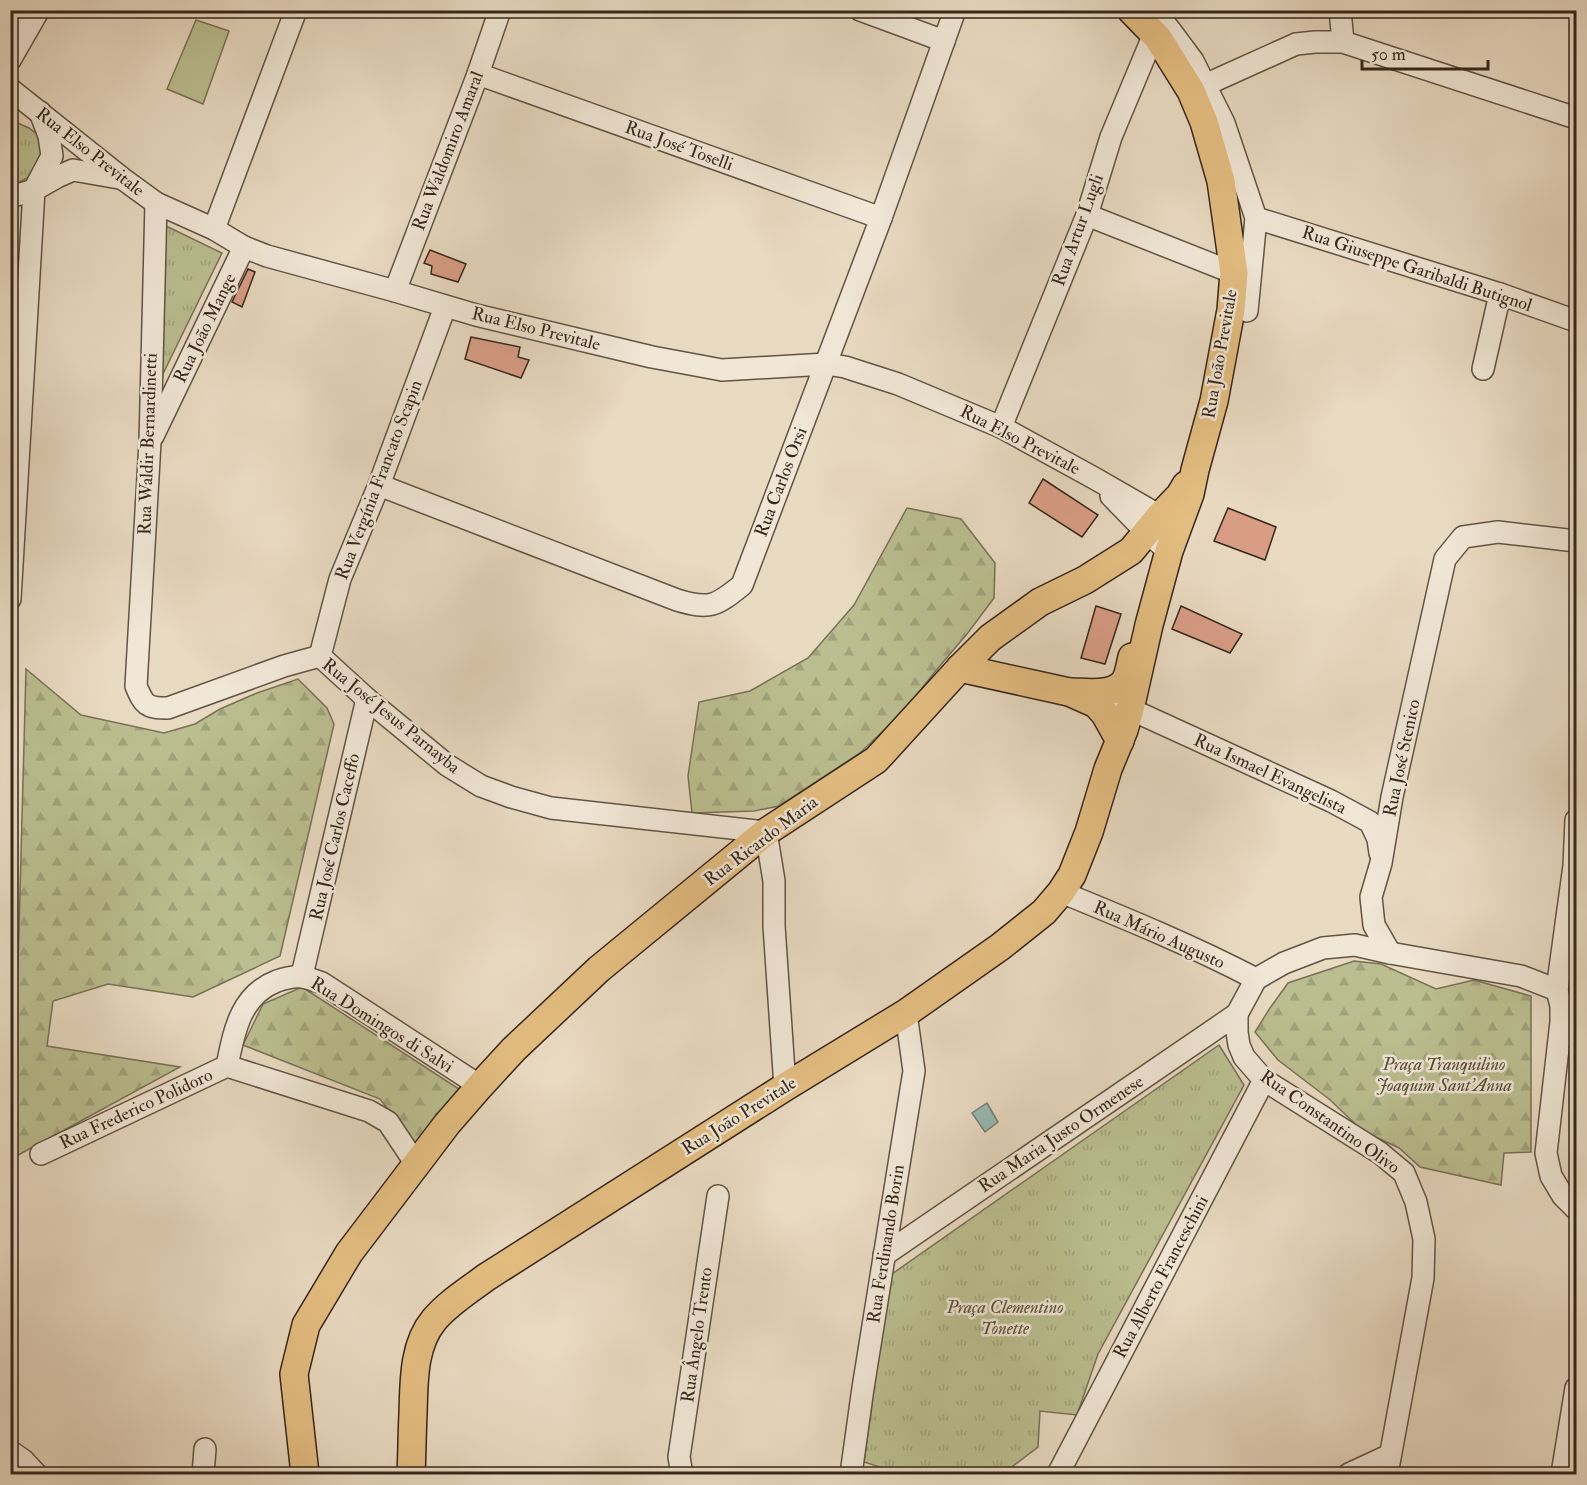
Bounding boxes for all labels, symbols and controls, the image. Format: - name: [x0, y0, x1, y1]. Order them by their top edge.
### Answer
- scale bar: [1362, 33, 1488, 71]
- text: 50 m: [1371, 43, 1406, 66]
- street label: Rua Waldomiro Amaral: [407, 68, 489, 234]
- street label: Rua Elso Previtale: [31, 102, 149, 202]
- street label: Rua José Toselli: [622, 116, 737, 176]
- street label: Rua Artur Lugli: [1047, 171, 1109, 289]
- street label: Rua Giuseppe Garibaldi Butignol: [1299, 221, 1535, 317]
- street label: Rua João Mange: [169, 269, 242, 387]
- street label: Rua João Previtale: [1197, 287, 1243, 420]
- street label: Rua Elso Previtale: [469, 302, 603, 356]
- street label: Rua Waldir Bernardinetti: [133, 352, 163, 535]
- street label: Rua Vergínia Francato Scapin: [330, 377, 428, 583]
- street label: Rua Elso Previtale: [956, 400, 1084, 480]
- street label: Rua Carlos Orsi: [750, 424, 813, 540]
- street label: Rua José Jesus Parnayba: [317, 653, 465, 779]
- street label: Rua José Stenico: [1378, 697, 1426, 819]
- street label: Rua Ismael Evangelista: [1190, 728, 1351, 820]
- street label: Rua José Carlos Caceffo: [305, 751, 365, 923]
- street label: Rua Ricardo Maria: [699, 790, 823, 891]
- street label: Rua Mário Augusto: [1090, 896, 1229, 974]
- street label: Rua Domingos di Salvi: [306, 972, 458, 1078]
- park label: Praça Tranquilino Joaquim Sant’Anna: [1376, 1053, 1512, 1097]
- street label: Rua Frederico Polidoro: [56, 1063, 217, 1155]
- street label: Rua Constantino Olivo: [1256, 1065, 1405, 1179]
- street label: Rua Maria Justo Ormenese: [974, 1070, 1148, 1198]
- street label: Rua João Previtale: [677, 1071, 801, 1160]
- street label: Rua Ferdinando Borin: [862, 1163, 910, 1325]
- street label: Rua Alberto Franceschini: [1108, 1191, 1214, 1362]
- street label: Rua Ângelo Trento: [676, 1265, 718, 1404]
- park label: Praça Clementino Tonette: [945, 1296, 1064, 1340]

